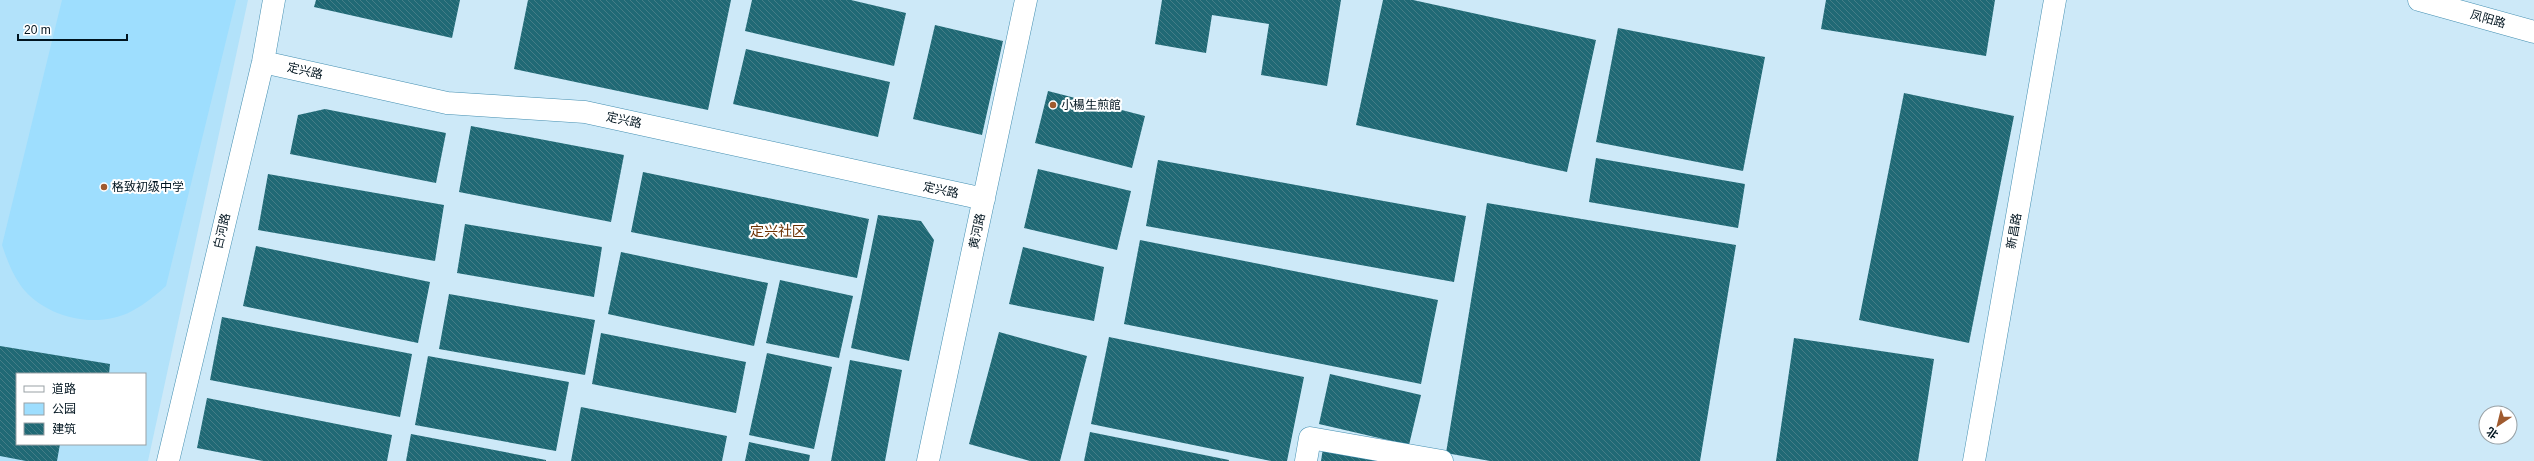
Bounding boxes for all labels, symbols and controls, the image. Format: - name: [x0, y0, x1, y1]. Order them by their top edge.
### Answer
- street label: 凤阳路: [2469, 7, 2507, 31]
- scale bar: [18, 16, 127, 42]
- text: 20 m: [24, 23, 51, 37]
- street label: 定兴路: [286, 60, 324, 82]
- place label: 小楊生煎館: [1061, 98, 1121, 112]
- marker: 小楊生煎館: [1048, 100, 1058, 110]
- street label: 定兴路: [605, 109, 643, 131]
- street label: 定兴路: [922, 179, 960, 201]
- place label: 格致初级中学: [112, 180, 184, 194]
- marker: 格致初级中学: [99, 182, 109, 192]
- street label: 白河路: [211, 212, 233, 250]
- street label: 黄河路: [966, 212, 988, 250]
- street label: 新昌路: [2004, 212, 2024, 250]
- district label: 定兴社区: [750, 223, 806, 239]
- legend: [16, 373, 146, 445]
- text: 道路: [52, 382, 76, 396]
- text: 公园: [52, 402, 76, 416]
- north arrow: [2478, 405, 2518, 445]
- text: 建筑: [52, 422, 76, 436]
- text: 北: [2484, 425, 2500, 441]

